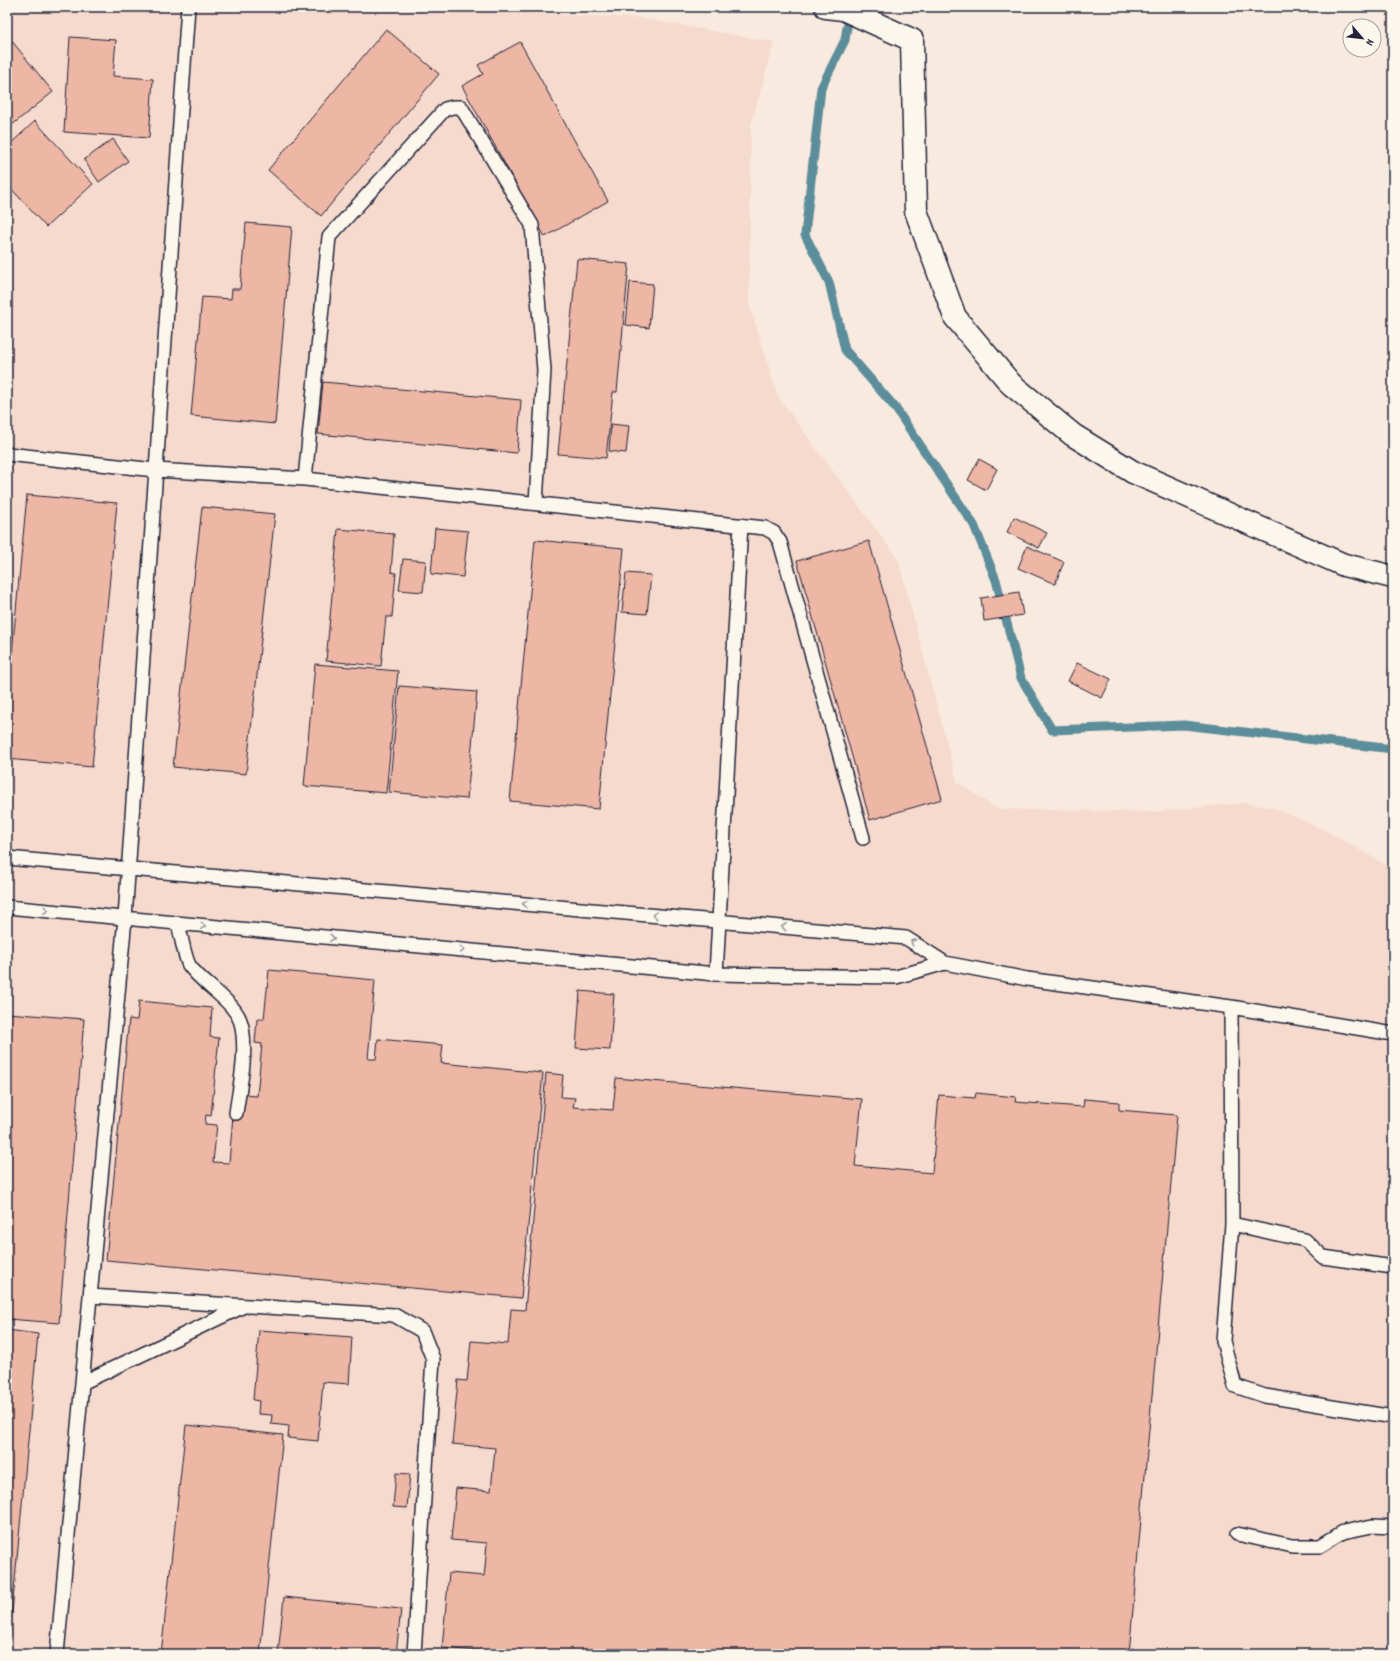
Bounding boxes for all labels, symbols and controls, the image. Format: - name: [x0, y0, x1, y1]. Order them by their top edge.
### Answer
- north arrow: [1342, 18, 1382, 58]
- text: N: [1360, 36, 1377, 48]
- one-way arrow: [522, 900, 528, 909]
- one-way arrow: [43, 906, 49, 915]
- one-way arrow: [652, 911, 658, 920]
- one-way arrow: [200, 921, 206, 930]
- one-way arrow: [781, 923, 787, 932]
- one-way arrow: [329, 933, 336, 942]
- one-way arrow: [910, 939, 917, 947]
- one-way arrow: [459, 946, 465, 955]

